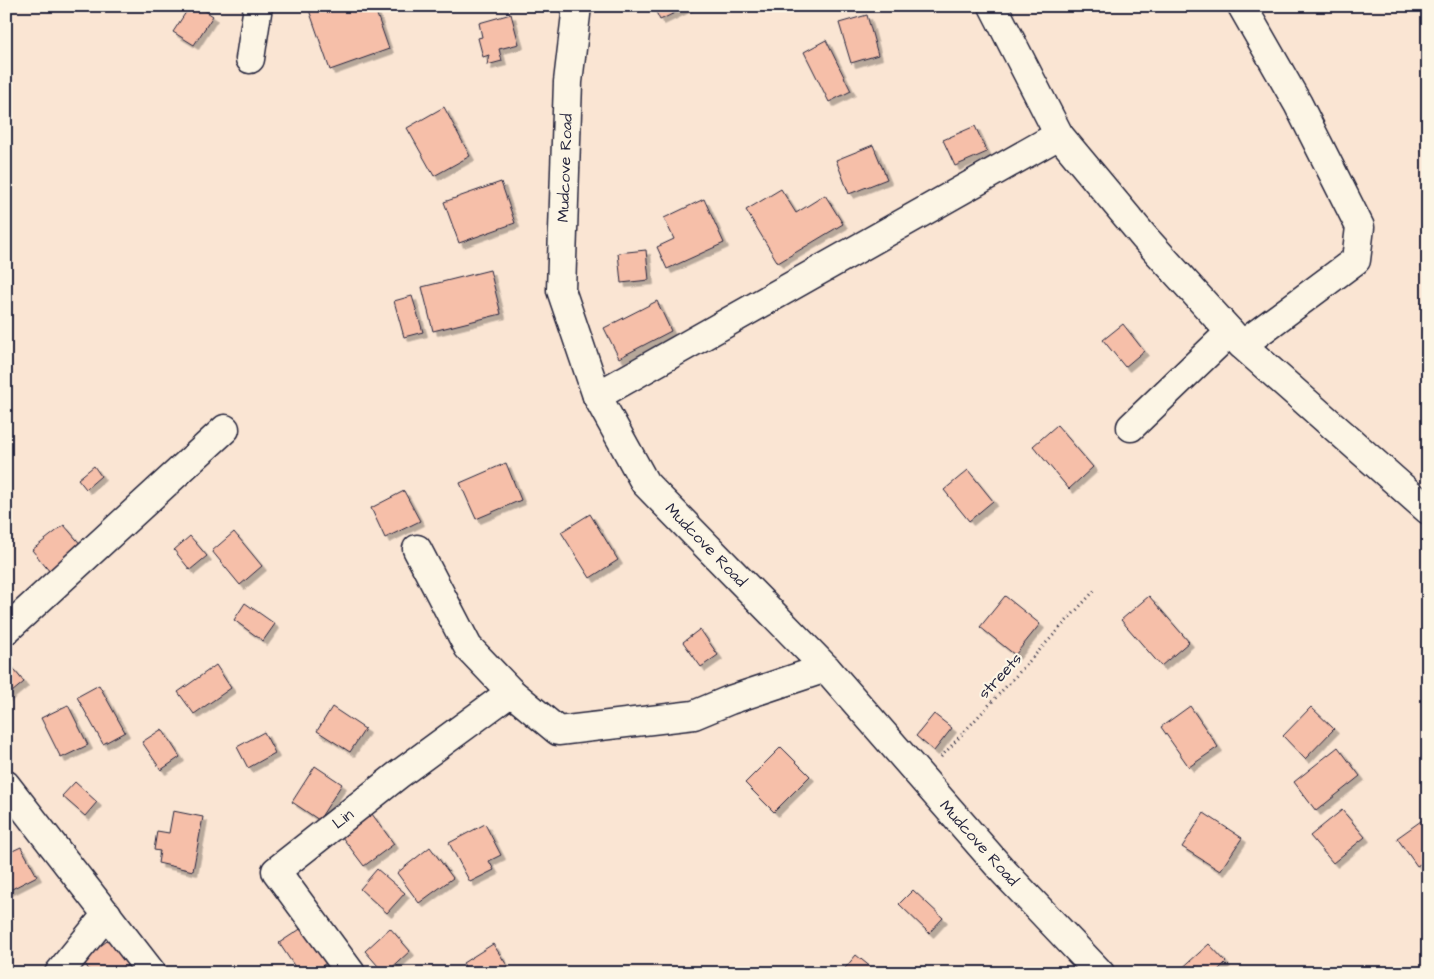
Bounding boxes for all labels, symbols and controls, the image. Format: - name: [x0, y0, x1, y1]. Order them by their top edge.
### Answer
- street label: Mudcove Road: [552, 113, 578, 223]
- street label: Mudcove Road: [660, 498, 752, 592]
- street label: streets: [973, 648, 1027, 704]
- street label: Mudcove Road: [934, 795, 1024, 891]
- street label: Lin: [328, 804, 358, 834]

